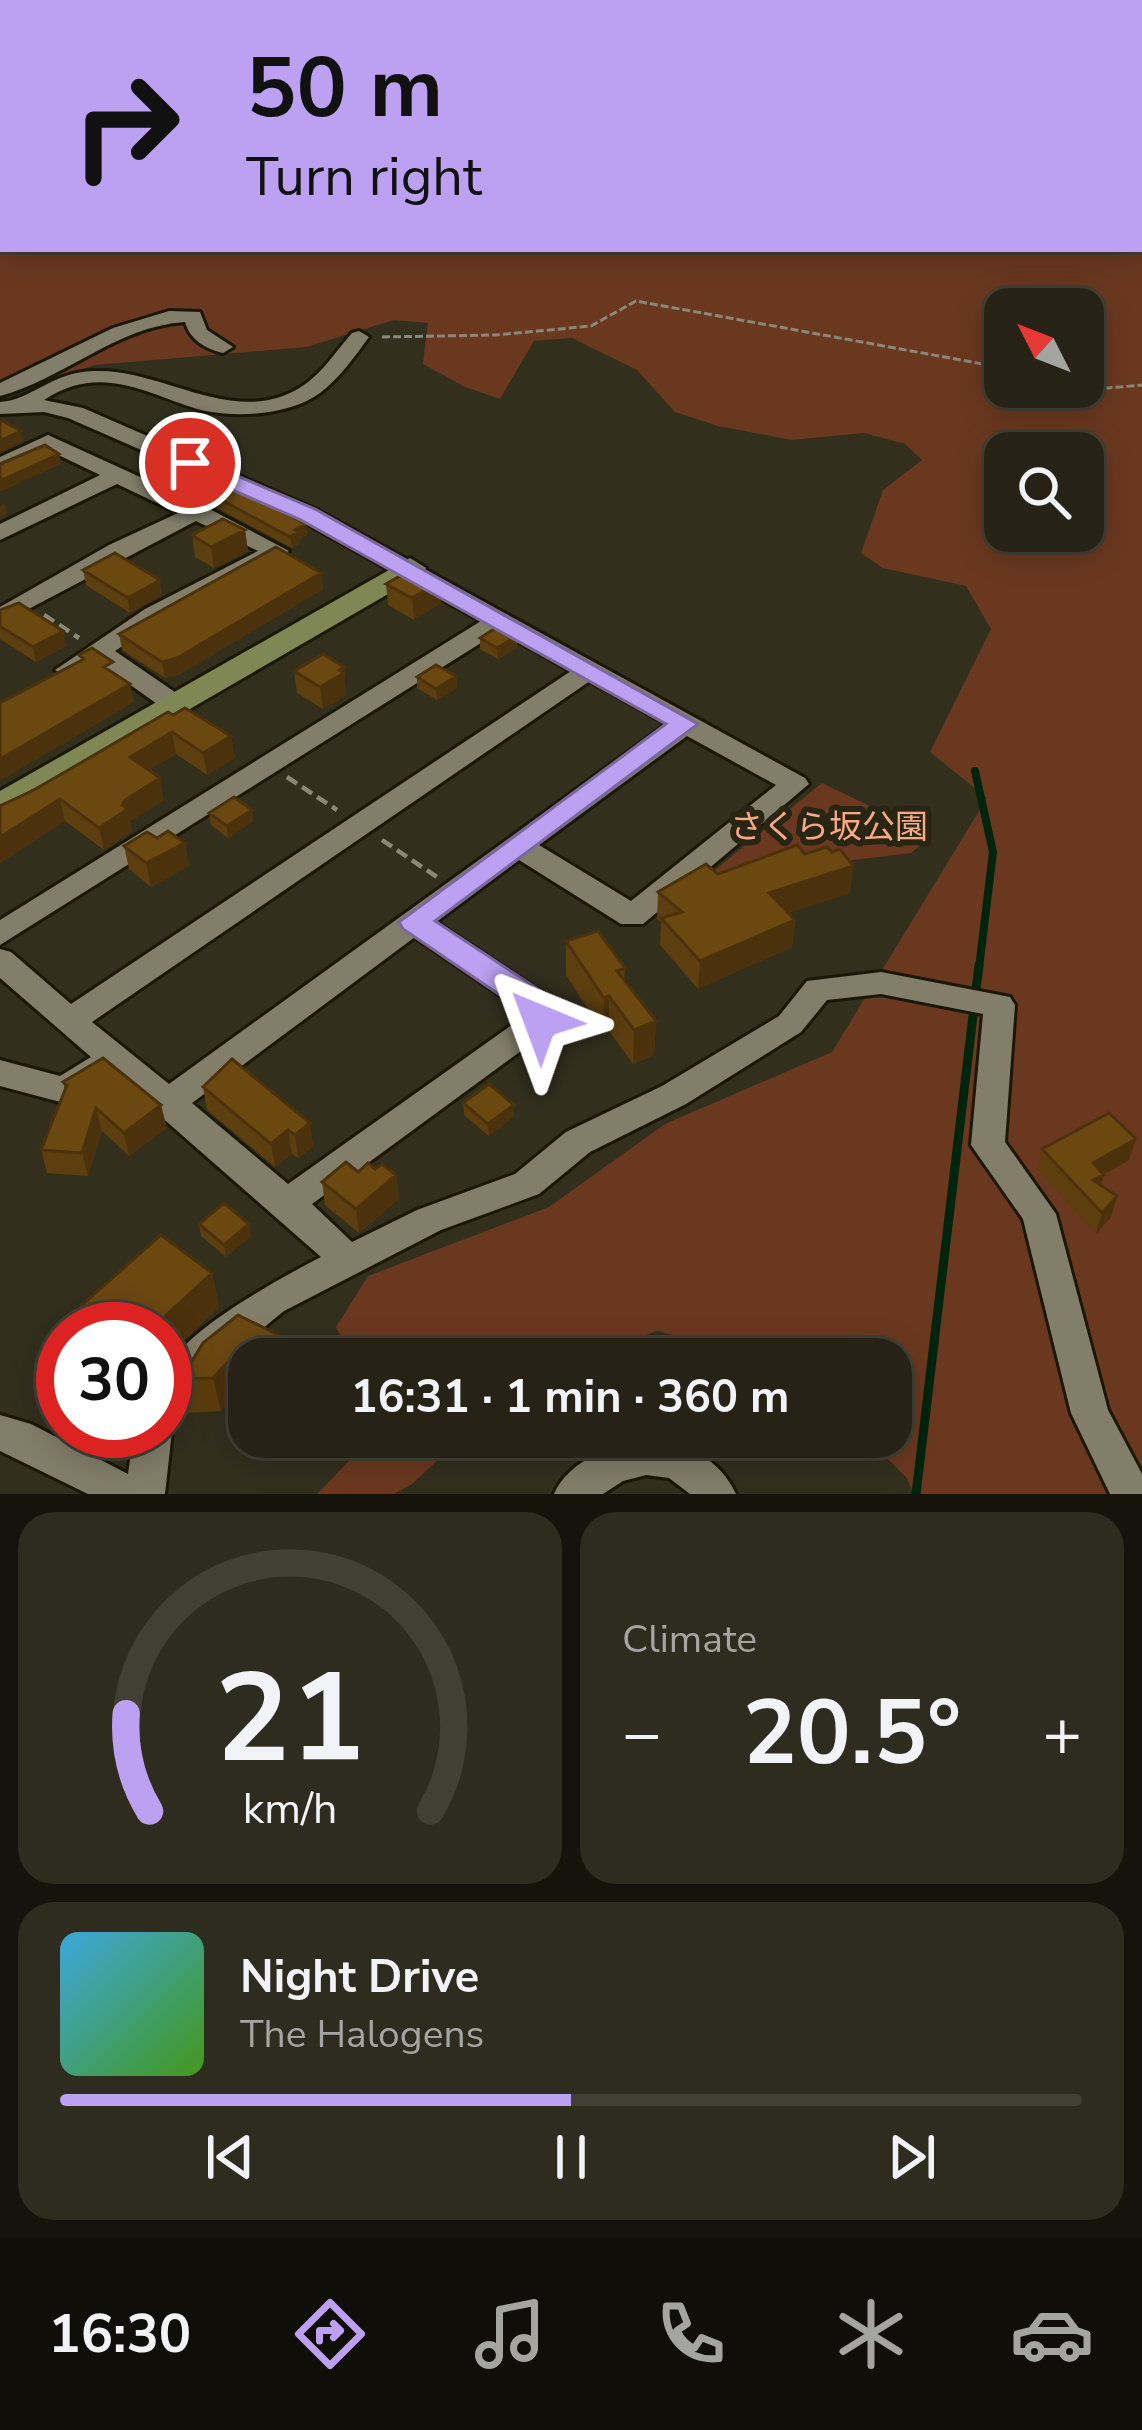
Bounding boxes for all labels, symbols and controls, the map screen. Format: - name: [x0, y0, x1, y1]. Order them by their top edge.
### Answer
- text: 50 m: [246, 31, 443, 146]
- icon: right: [48, 48, 204, 204]
- text: Turn right: [246, 140, 482, 214]
- north arrow: [984, 288, 1104, 408]
- map controls: [984, 288, 1104, 552]
- pin: [139, 412, 241, 514]
- icon: arrive: [157, 430, 223, 496]
- button: search: [984, 432, 1104, 552]
- park label: さくら坂公園: [730, 805, 928, 850]
- position arrow: [477, 958, 603, 1084]
- speed limit sign: 30: [36, 1302, 192, 1458]
- text: 16:31 · 1 min · 360 m: [350, 1367, 790, 1428]
- text: Climate: [622, 1613, 757, 1666]
- text: 21: [215, 1634, 365, 1804]
- text: 20.5°: [743, 1672, 961, 1795]
- text: −: [622, 1689, 662, 1779]
- text: +: [1042, 1689, 1082, 1779]
- text: km/h: [243, 1780, 337, 1838]
- text: Night Drive: [240, 1947, 479, 2008]
- text: The Halogens: [240, 2008, 484, 2061]
- icon: previous: [197, 2124, 263, 2190]
- icon: pause: [538, 2124, 604, 2190]
- icon: next: [879, 2124, 945, 2190]
- icon: directions: [288, 2292, 372, 2376]
- icon: music: [468, 2292, 552, 2376]
- icon: phone: [649, 2292, 733, 2376]
- icon: climate: [829, 2292, 913, 2376]
- icon: car: [1010, 2292, 1094, 2376]
- text: 16:30: [48, 2297, 191, 2371]

